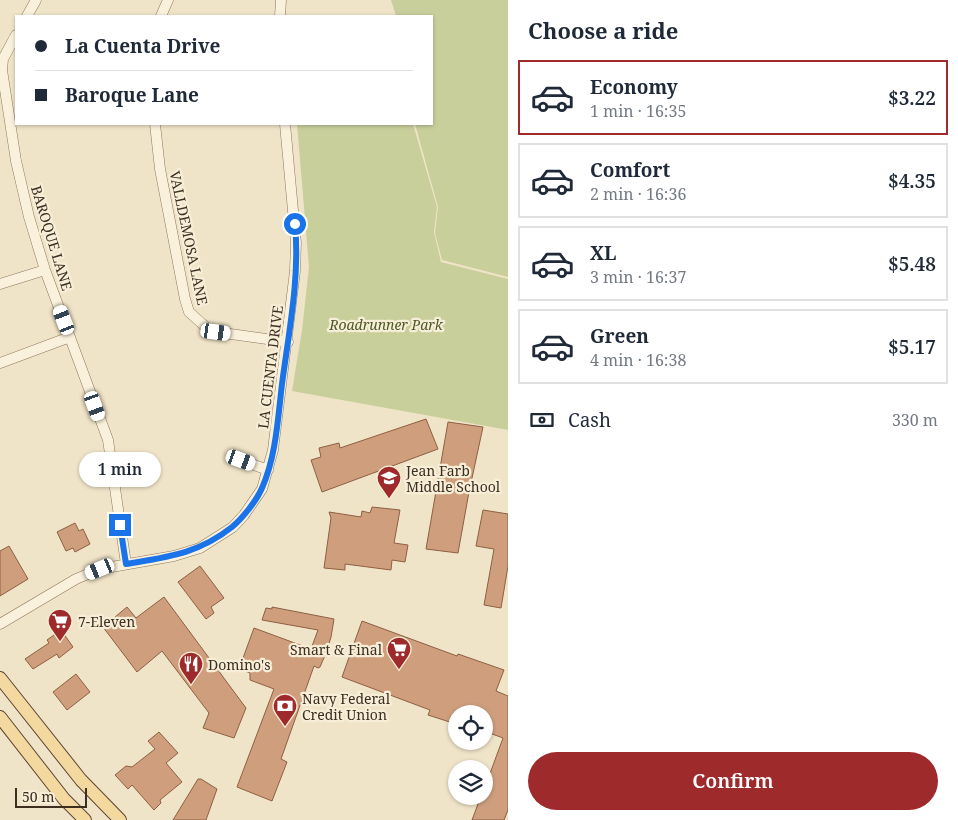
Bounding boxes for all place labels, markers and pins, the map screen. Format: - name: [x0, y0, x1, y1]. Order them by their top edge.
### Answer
- place label: Jean Farb Middle School: [405, 461, 501, 496]
- school or university icon: Jean Farb Middle School: [376, 465, 402, 499]
- supermarket icon: 7-Eleven: [47, 608, 73, 642]
- place label: 7-Eleven: [78, 612, 135, 631]
- supermarket icon: Smart & Final: [386, 636, 412, 670]
- place label: Smart & Final: [290, 640, 383, 659]
- restaurant icon: Domino's: [178, 651, 204, 685]
- place label: Domino's: [208, 655, 270, 674]
- place label: Navy Federal Credit Union: [302, 689, 391, 724]
- bank icon: Navy Federal Credit Union: [272, 693, 298, 727]

